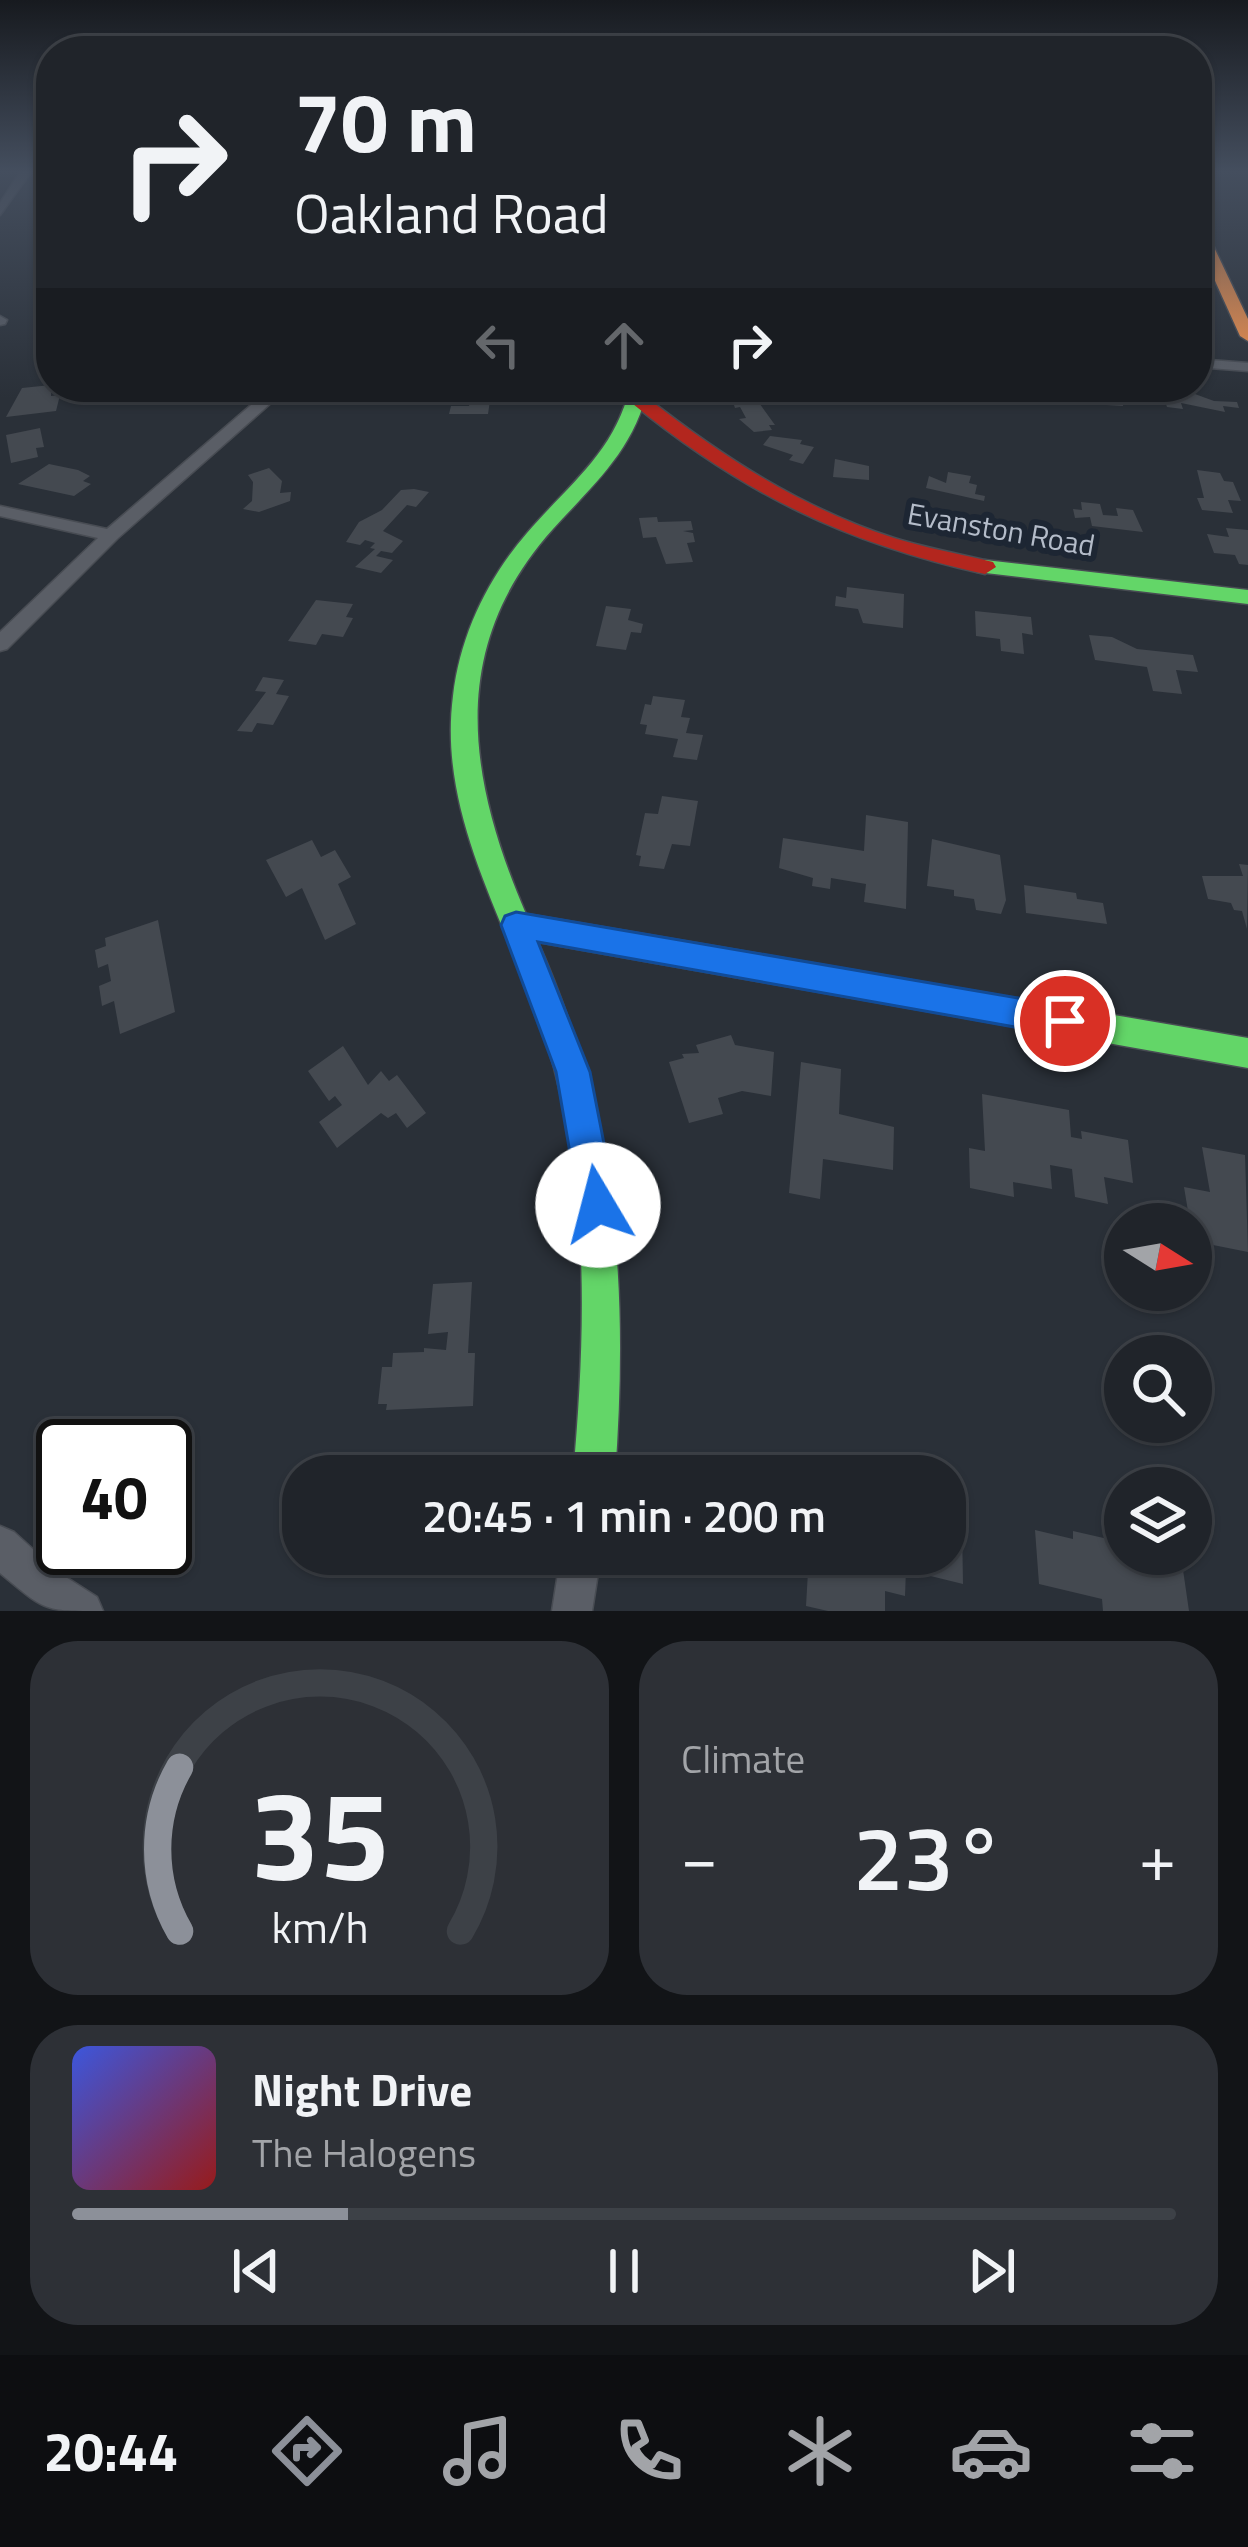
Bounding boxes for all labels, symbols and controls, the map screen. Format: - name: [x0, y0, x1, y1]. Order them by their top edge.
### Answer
- text: 70 m: [294, 57, 477, 185]
- icon: right: [96, 84, 252, 240]
- text: Oakland Road: [294, 172, 608, 254]
- icon: left: [465, 312, 531, 378]
- icon: ahead: [591, 312, 657, 378]
- icon: right: [717, 312, 783, 378]
- street label: Evanston Road: [904, 490, 1099, 568]
- pin: [1014, 970, 1116, 1072]
- icon: arrive: [1032, 988, 1098, 1054]
- position arrow: [535, 1142, 661, 1268]
- north arrow: [1104, 1203, 1212, 1311]
- map controls: [1104, 1203, 1212, 1575]
- button: search: [1104, 1335, 1212, 1443]
- speed limit sign: 40: [36, 1419, 192, 1575]
- button: layers: [1104, 1467, 1212, 1575]
- text: 20:45 · 1 min · 200 m: [422, 1481, 826, 1549]
- text: Climate: [681, 1729, 805, 1788]
- text: 35: [250, 1739, 389, 1928]
- text: 23°: [853, 1788, 1004, 1925]
- text: −: [681, 1806, 718, 1907]
- text: +: [1139, 1806, 1176, 1907]
- text: km/h: [271, 1894, 368, 1960]
- text: Night Drive: [252, 2055, 472, 2123]
- text: The Halogens: [252, 2123, 476, 2182]
- icon: previous: [223, 2238, 289, 2304]
- icon: pause: [591, 2238, 657, 2304]
- icon: next: [959, 2238, 1025, 2304]
- icon: directions: [265, 2409, 349, 2493]
- icon: music: [436, 2409, 520, 2493]
- icon: phone: [607, 2409, 691, 2493]
- icon: climate: [778, 2409, 862, 2493]
- icon: car: [949, 2409, 1033, 2493]
- icon: filters: [1120, 2409, 1204, 2493]
- text: 20:44: [44, 2410, 178, 2492]

